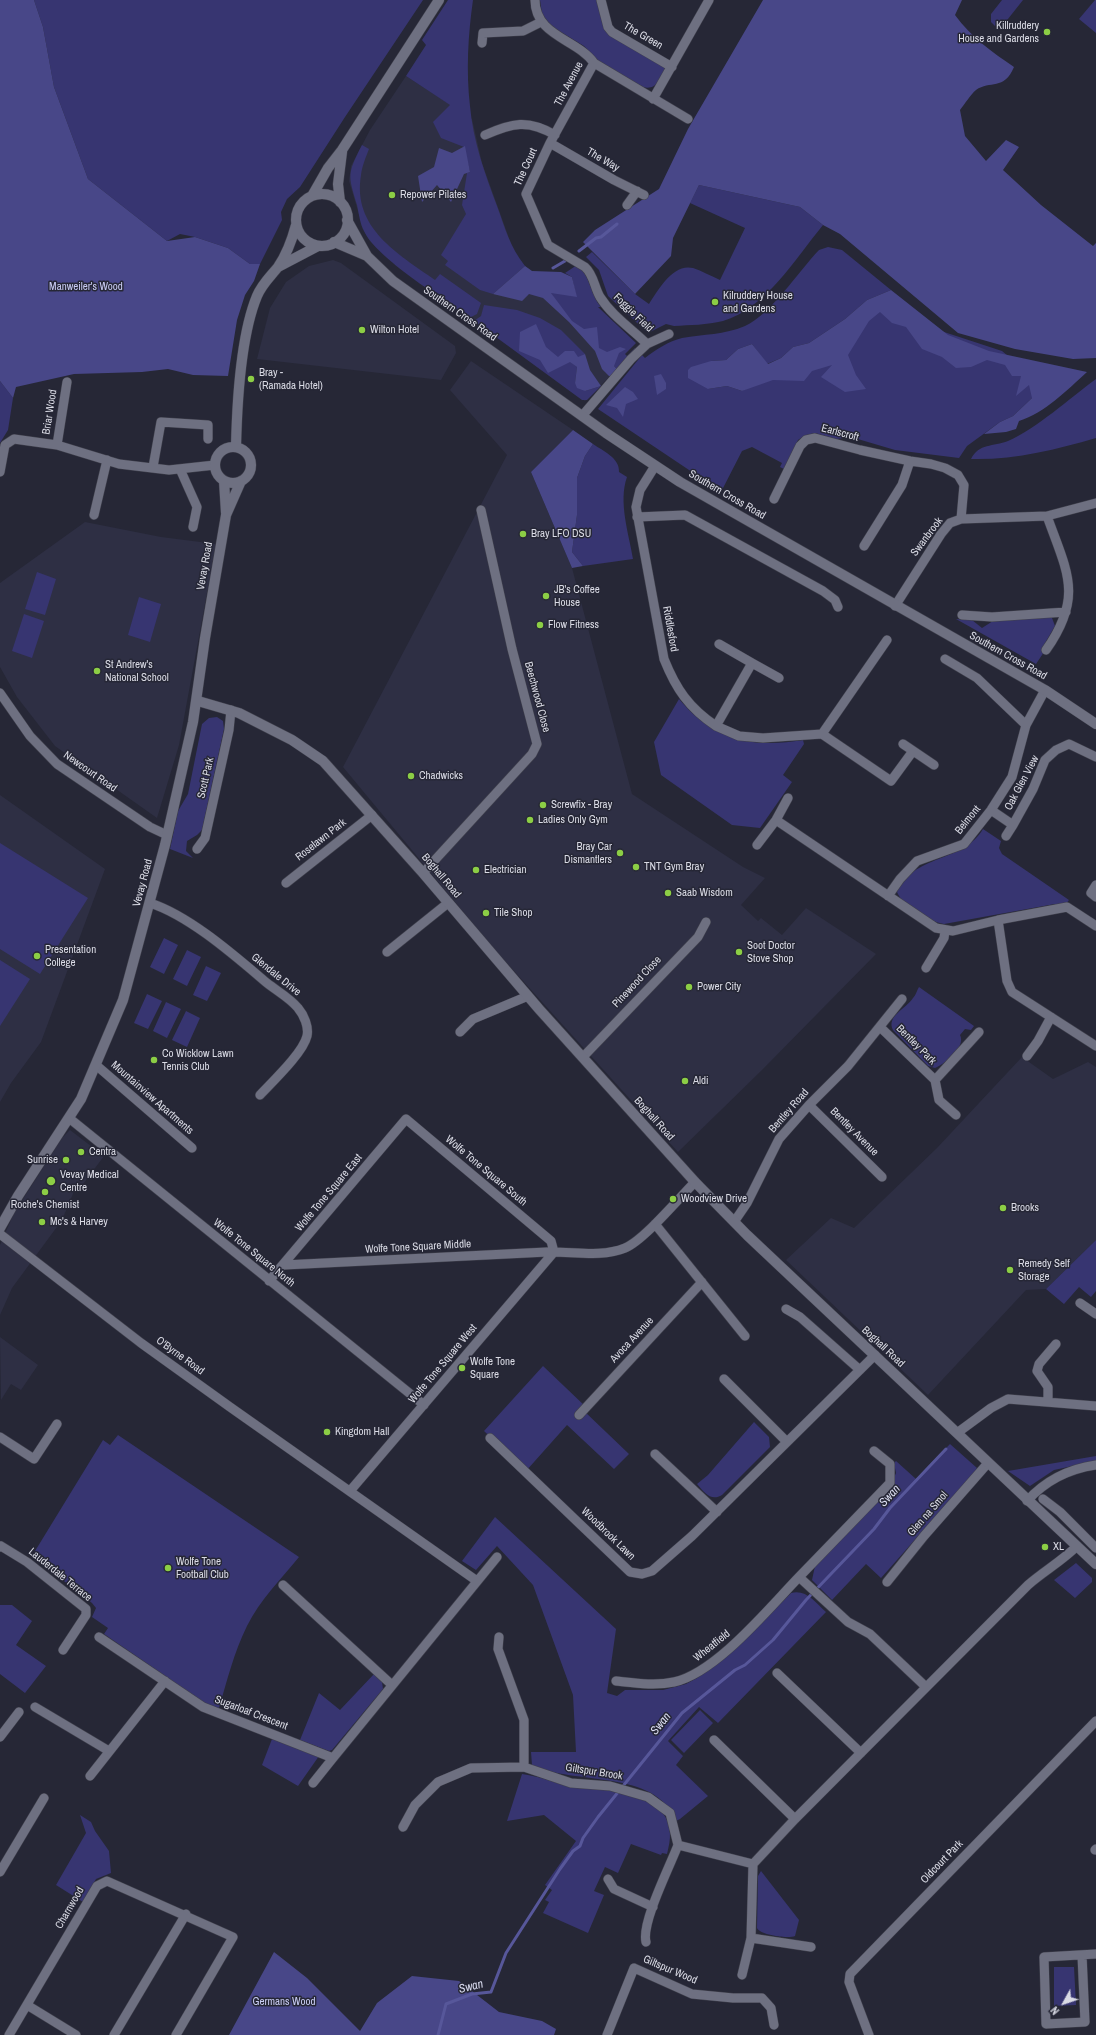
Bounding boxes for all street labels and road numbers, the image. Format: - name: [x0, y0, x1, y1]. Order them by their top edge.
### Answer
- street label: The Green: [621, 20, 665, 52]
- street label: The Avenue: [552, 59, 586, 109]
- street label: The Way: [584, 145, 622, 175]
- street label: The Court: [512, 146, 540, 188]
- street label: Southern Cross Road: [421, 284, 499, 344]
- street label: Foggie Field: [610, 291, 656, 335]
- street label: Briar Wood: [40, 389, 60, 435]
- street label: Earlscroft: [820, 422, 860, 444]
- street label: Southern Cross Road: [686, 468, 768, 522]
- street label: Swanbrook: [908, 515, 946, 559]
- street label: Vevay Road: [194, 541, 216, 591]
- street label: Riddlesford: [659, 605, 681, 653]
- street label: Southern Cross Road: [967, 629, 1049, 683]
- street label: Beechwood Close: [521, 660, 553, 734]
- street label: Newcourt Road: [61, 749, 119, 795]
- street label: Oak Glen View: [1002, 753, 1042, 813]
- street label: Scott Park: [195, 756, 217, 800]
- street label: Belmont: [952, 803, 984, 837]
- street label: Roselawn Park: [293, 816, 349, 864]
- street label: Boghall Road: [419, 851, 463, 901]
- street label: Vevay Road: [130, 858, 156, 908]
- street label: Glendale Drive: [248, 951, 304, 999]
- street label: Pinewood Close: [610, 953, 664, 1011]
- street label: Bentley Park: [893, 1022, 939, 1068]
- street label: Mountainview Apartments: [108, 1059, 196, 1137]
- street label: Bentley Road: [766, 1086, 812, 1136]
- street label: Boghall Road: [631, 1094, 677, 1144]
- street label: Bentley Avenue: [827, 1105, 881, 1159]
- street label: Wolfe Tone Square South: [442, 1133, 530, 1209]
- street label: Wolfe Tone Square East: [293, 1152, 365, 1234]
- street label: Wolfe Tone Square North: [211, 1216, 297, 1290]
- street label: Wolfe Tone Square Middle: [365, 1238, 471, 1256]
- street label: Avoca Avenue: [607, 1314, 657, 1366]
- street label: Wolfe Tone Square West: [406, 1322, 480, 1406]
- street label: Boghall Road: [859, 1324, 907, 1370]
- street label: O'Byrne Road: [153, 1334, 207, 1378]
- street label: Glen na Smol: [905, 1489, 951, 1539]
- street label: Woodbrook Lawn: [578, 1505, 638, 1563]
- street label: Lauderdale Terrace: [26, 1545, 94, 1605]
- street label: Wheatfield: [691, 1627, 733, 1665]
- street label: Sugarloaf Crescent: [213, 1693, 289, 1733]
- street label: Giltspur Brook: [564, 1761, 624, 1783]
- street label: Oldcourt Park: [918, 1838, 966, 1886]
- street label: Charnwood: [53, 1885, 87, 1931]
- street label: Giltspur Wood: [641, 1953, 699, 1987]

